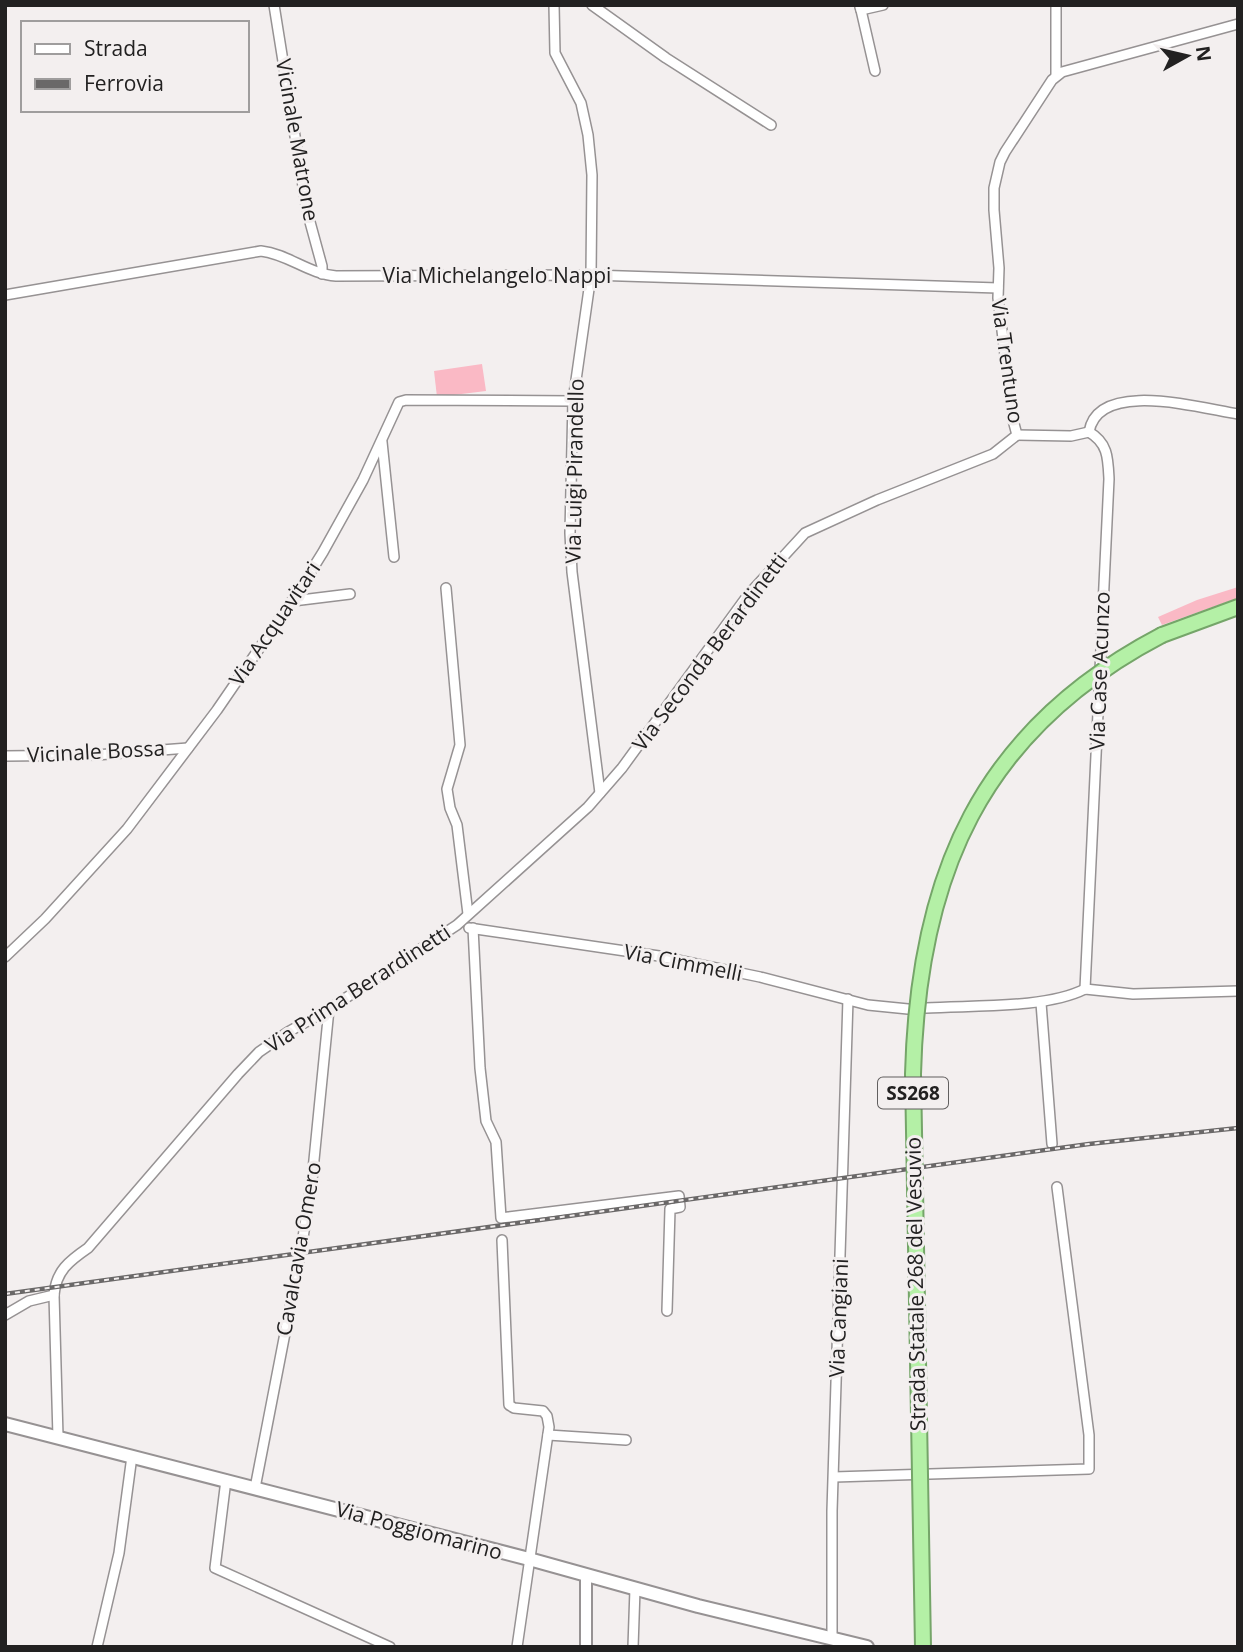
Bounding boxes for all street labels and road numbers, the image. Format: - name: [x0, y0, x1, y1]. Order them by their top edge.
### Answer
- street label: Vicinale Matrone: [270, 57, 326, 223]
- street label: Via Michelangelo Nappi: [383, 261, 611, 289]
- street label: Via Trentuno: [985, 297, 1031, 425]
- street label: Via Luigi Pirandello: [558, 378, 590, 564]
- street label: Via Seconda Berardinetti: [625, 547, 793, 756]
- street label: Via Acquavitari: [222, 556, 326, 691]
- street label: Via Case Acunzo: [1082, 591, 1116, 751]
- street label: Vicinale Bossa: [26, 733, 166, 769]
- street label: Via Prima Berardinetti: [260, 918, 455, 1059]
- street label: Via Cimmelli: [622, 937, 745, 987]
- road number: SS268: [878, 1078, 948, 1108]
- street label: Strada Statale 268 del Vesuvio: [898, 1137, 932, 1431]
- street label: Cavalcavia Omero: [269, 1160, 327, 1338]
- street label: Via Cangiani: [822, 1258, 854, 1378]
- street label: Via Poggiomarino: [333, 1494, 506, 1566]

